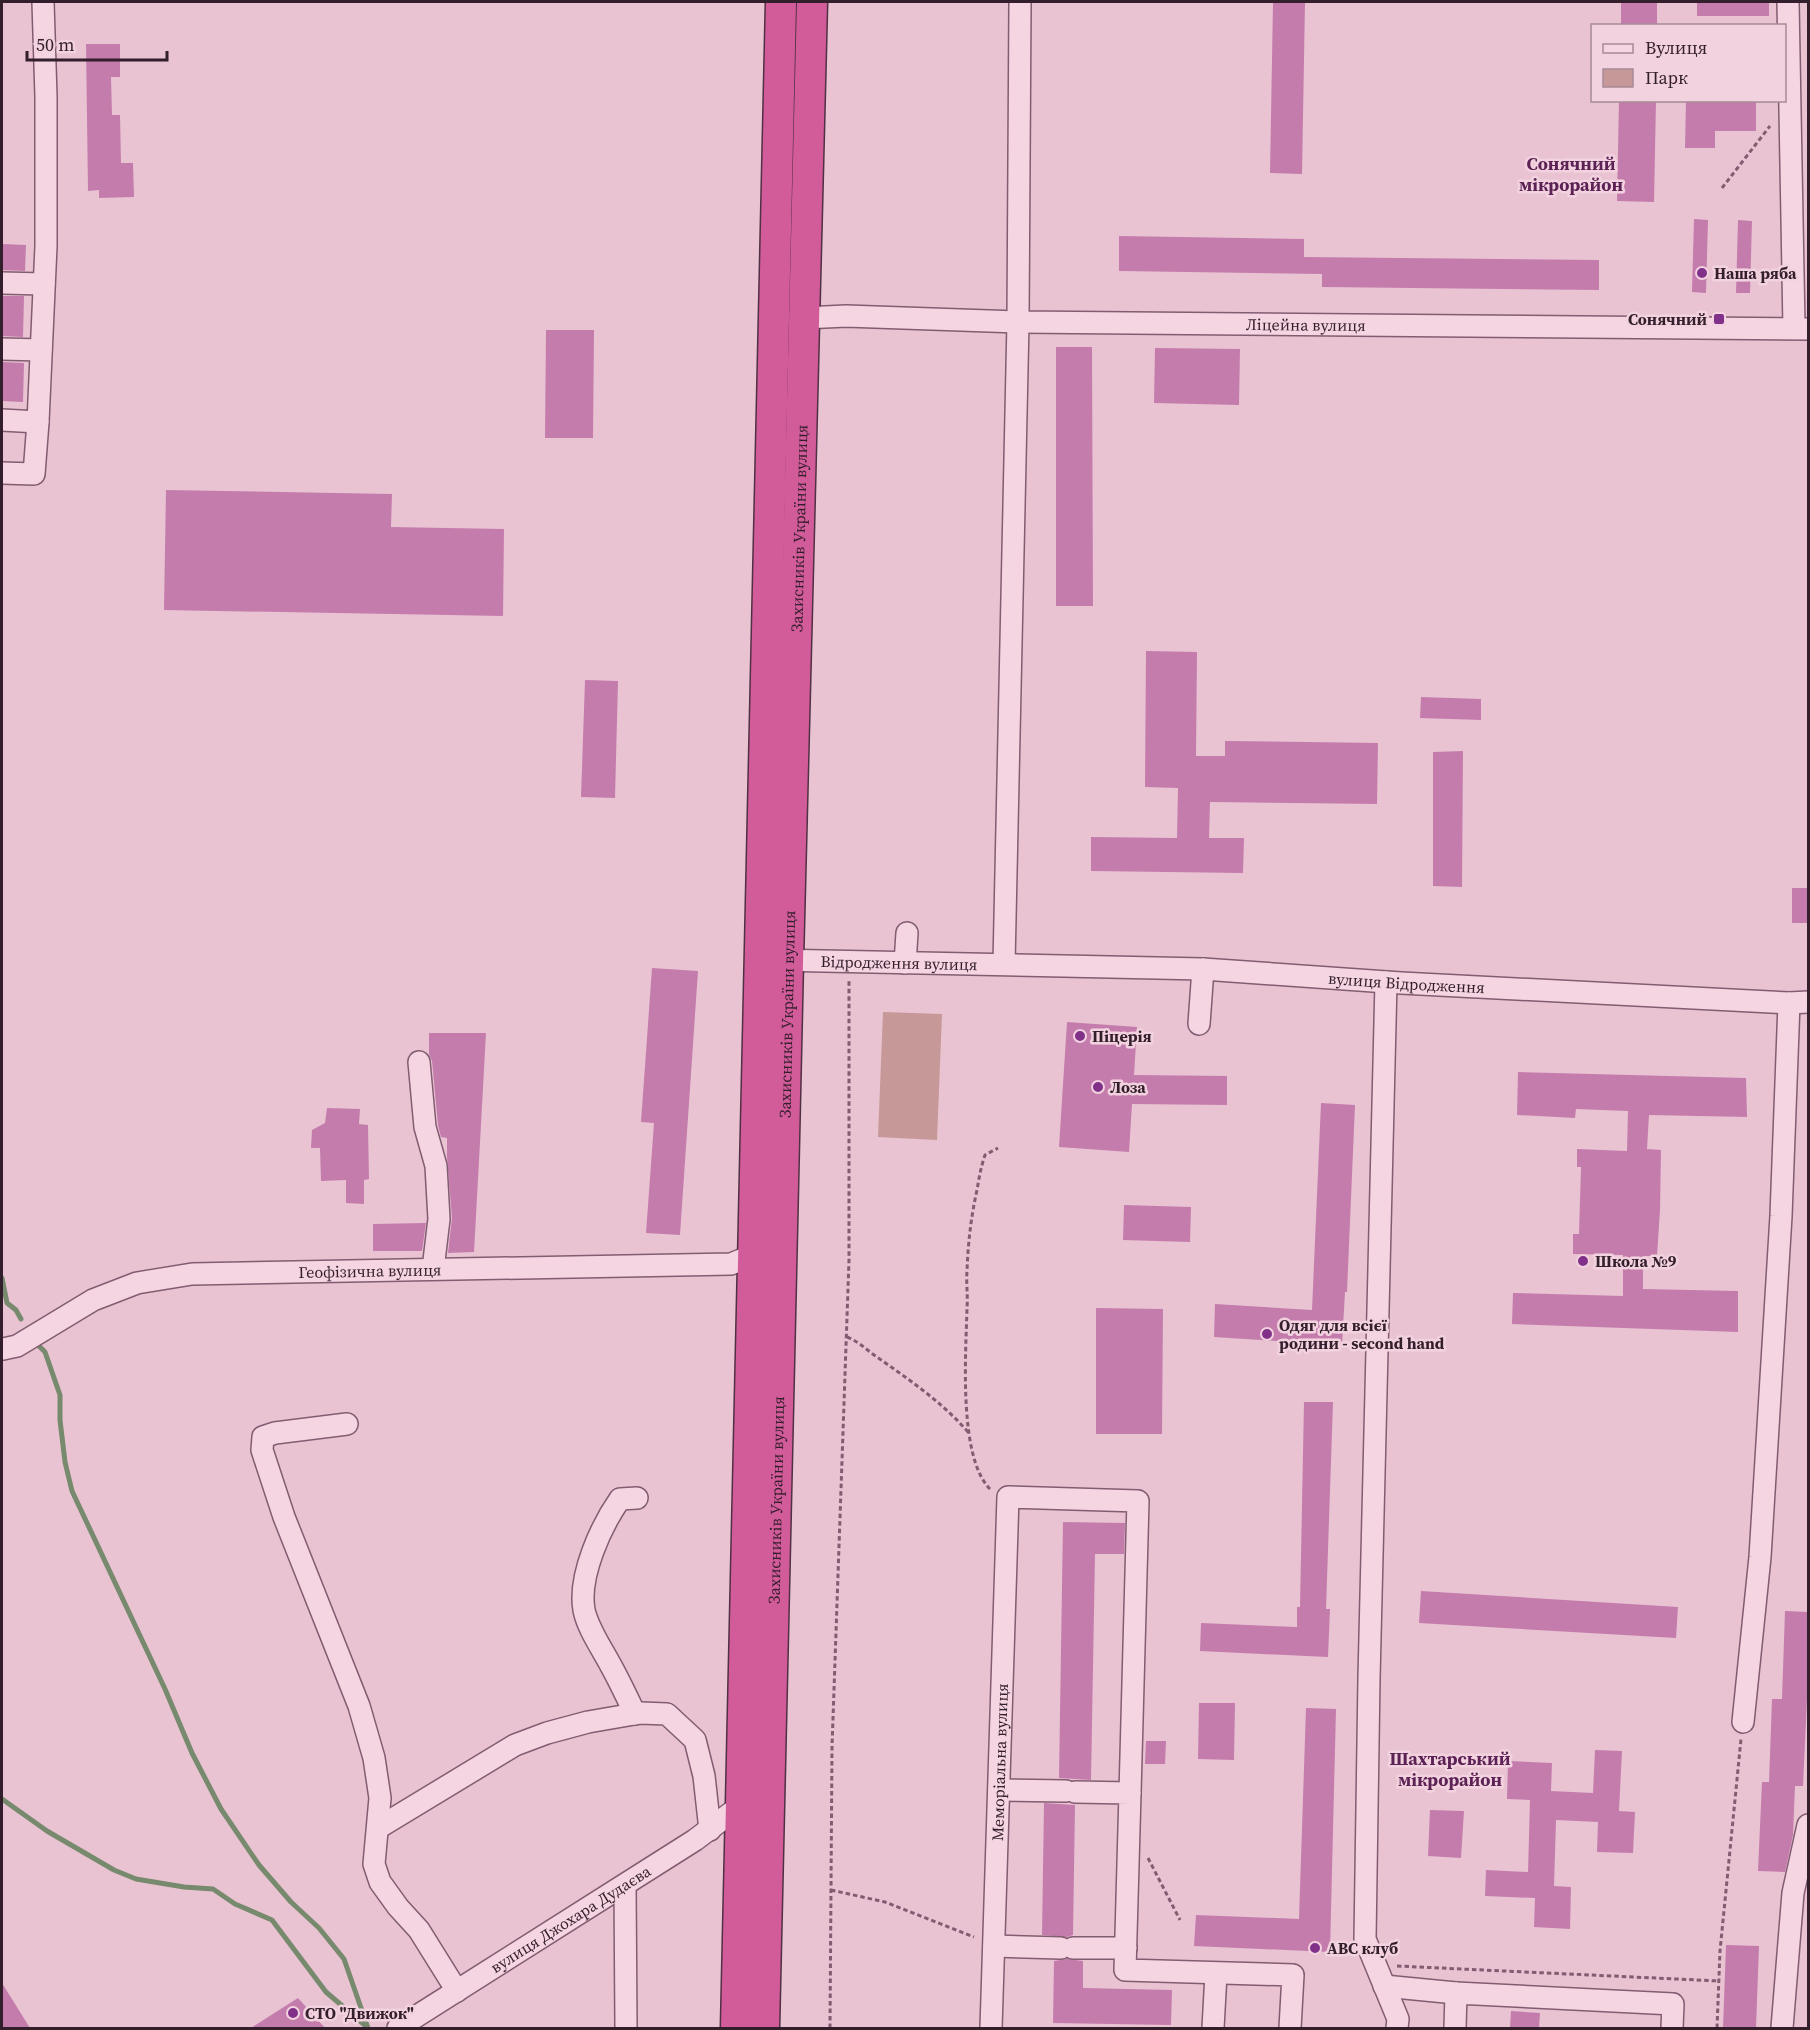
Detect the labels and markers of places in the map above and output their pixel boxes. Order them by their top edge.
place label: Наша ряба [1714,262,1797,284]
marker: Наша ряба [1695,266,1709,280]
place label: Сонячний [1628,308,1707,330]
marker: Сонячний [1712,312,1726,326]
place label: Піцерія [1092,1025,1152,1047]
marker: Піцерія [1073,1029,1087,1043]
place label: Лоза [1110,1076,1146,1098]
marker: Лоза [1091,1080,1105,1094]
place label: Школа №9 [1595,1250,1677,1272]
marker: Школа №9 [1576,1254,1590,1268]
place label: Одяг для всієї родини - second hand [1279,1314,1445,1354]
marker: Одяг для всієї родини - second hand [1260,1327,1274,1341]
place label: ABC клуб [1327,1937,1398,1959]
marker: ABC клуб [1308,1941,1322,1955]
place label: СТО "Движок" [305,2002,414,2024]
marker: СТО "Движок" [286,2006,300,2020]

